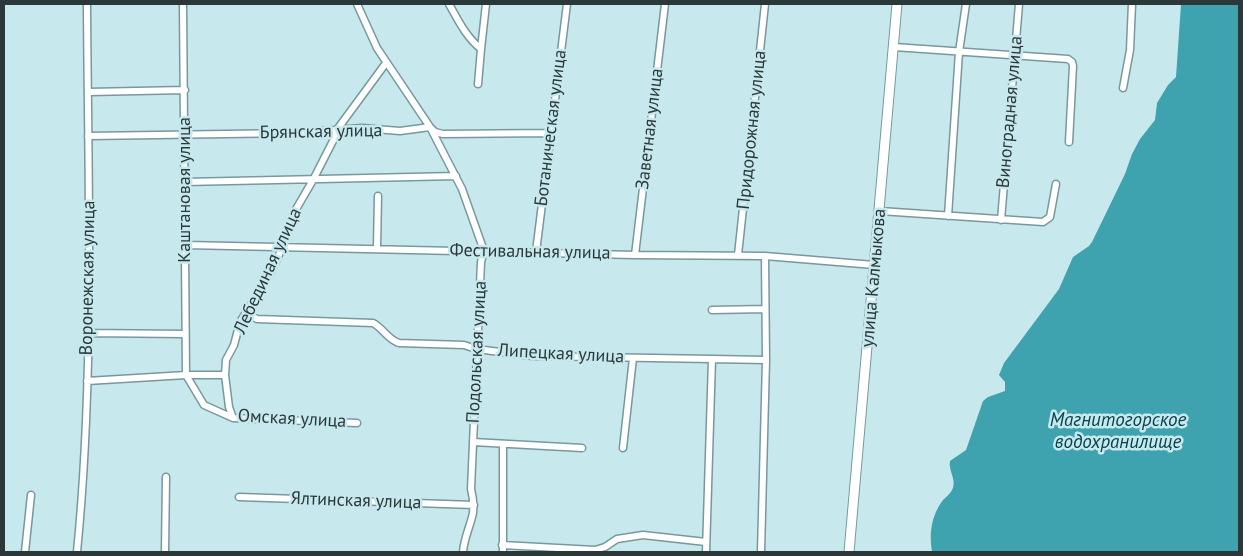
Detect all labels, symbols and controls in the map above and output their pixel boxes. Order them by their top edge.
street label: Виноградная улица [993,35,1027,189]
street label: Ботаническая улица [531,49,571,207]
street label: Придорожная улица [733,49,771,211]
street label: Заветная улица [632,67,668,191]
street label: Каштановая улица [174,117,196,263]
street label: Брянская улица [259,120,383,144]
street label: Воронежская улица [76,200,100,356]
street label: Лебединая улица [229,205,307,337]
street label: улица Калмыкова [857,208,891,348]
street label: Фестивальная улица [449,240,611,264]
street label: Подольская улица [462,280,492,424]
street label: Липецкая улица [497,340,625,368]
street label: Омская улица [237,405,347,433]
water label: Магнитогорское водохранилище [1050,410,1186,454]
street label: Ялтинская улица [290,488,422,514]

